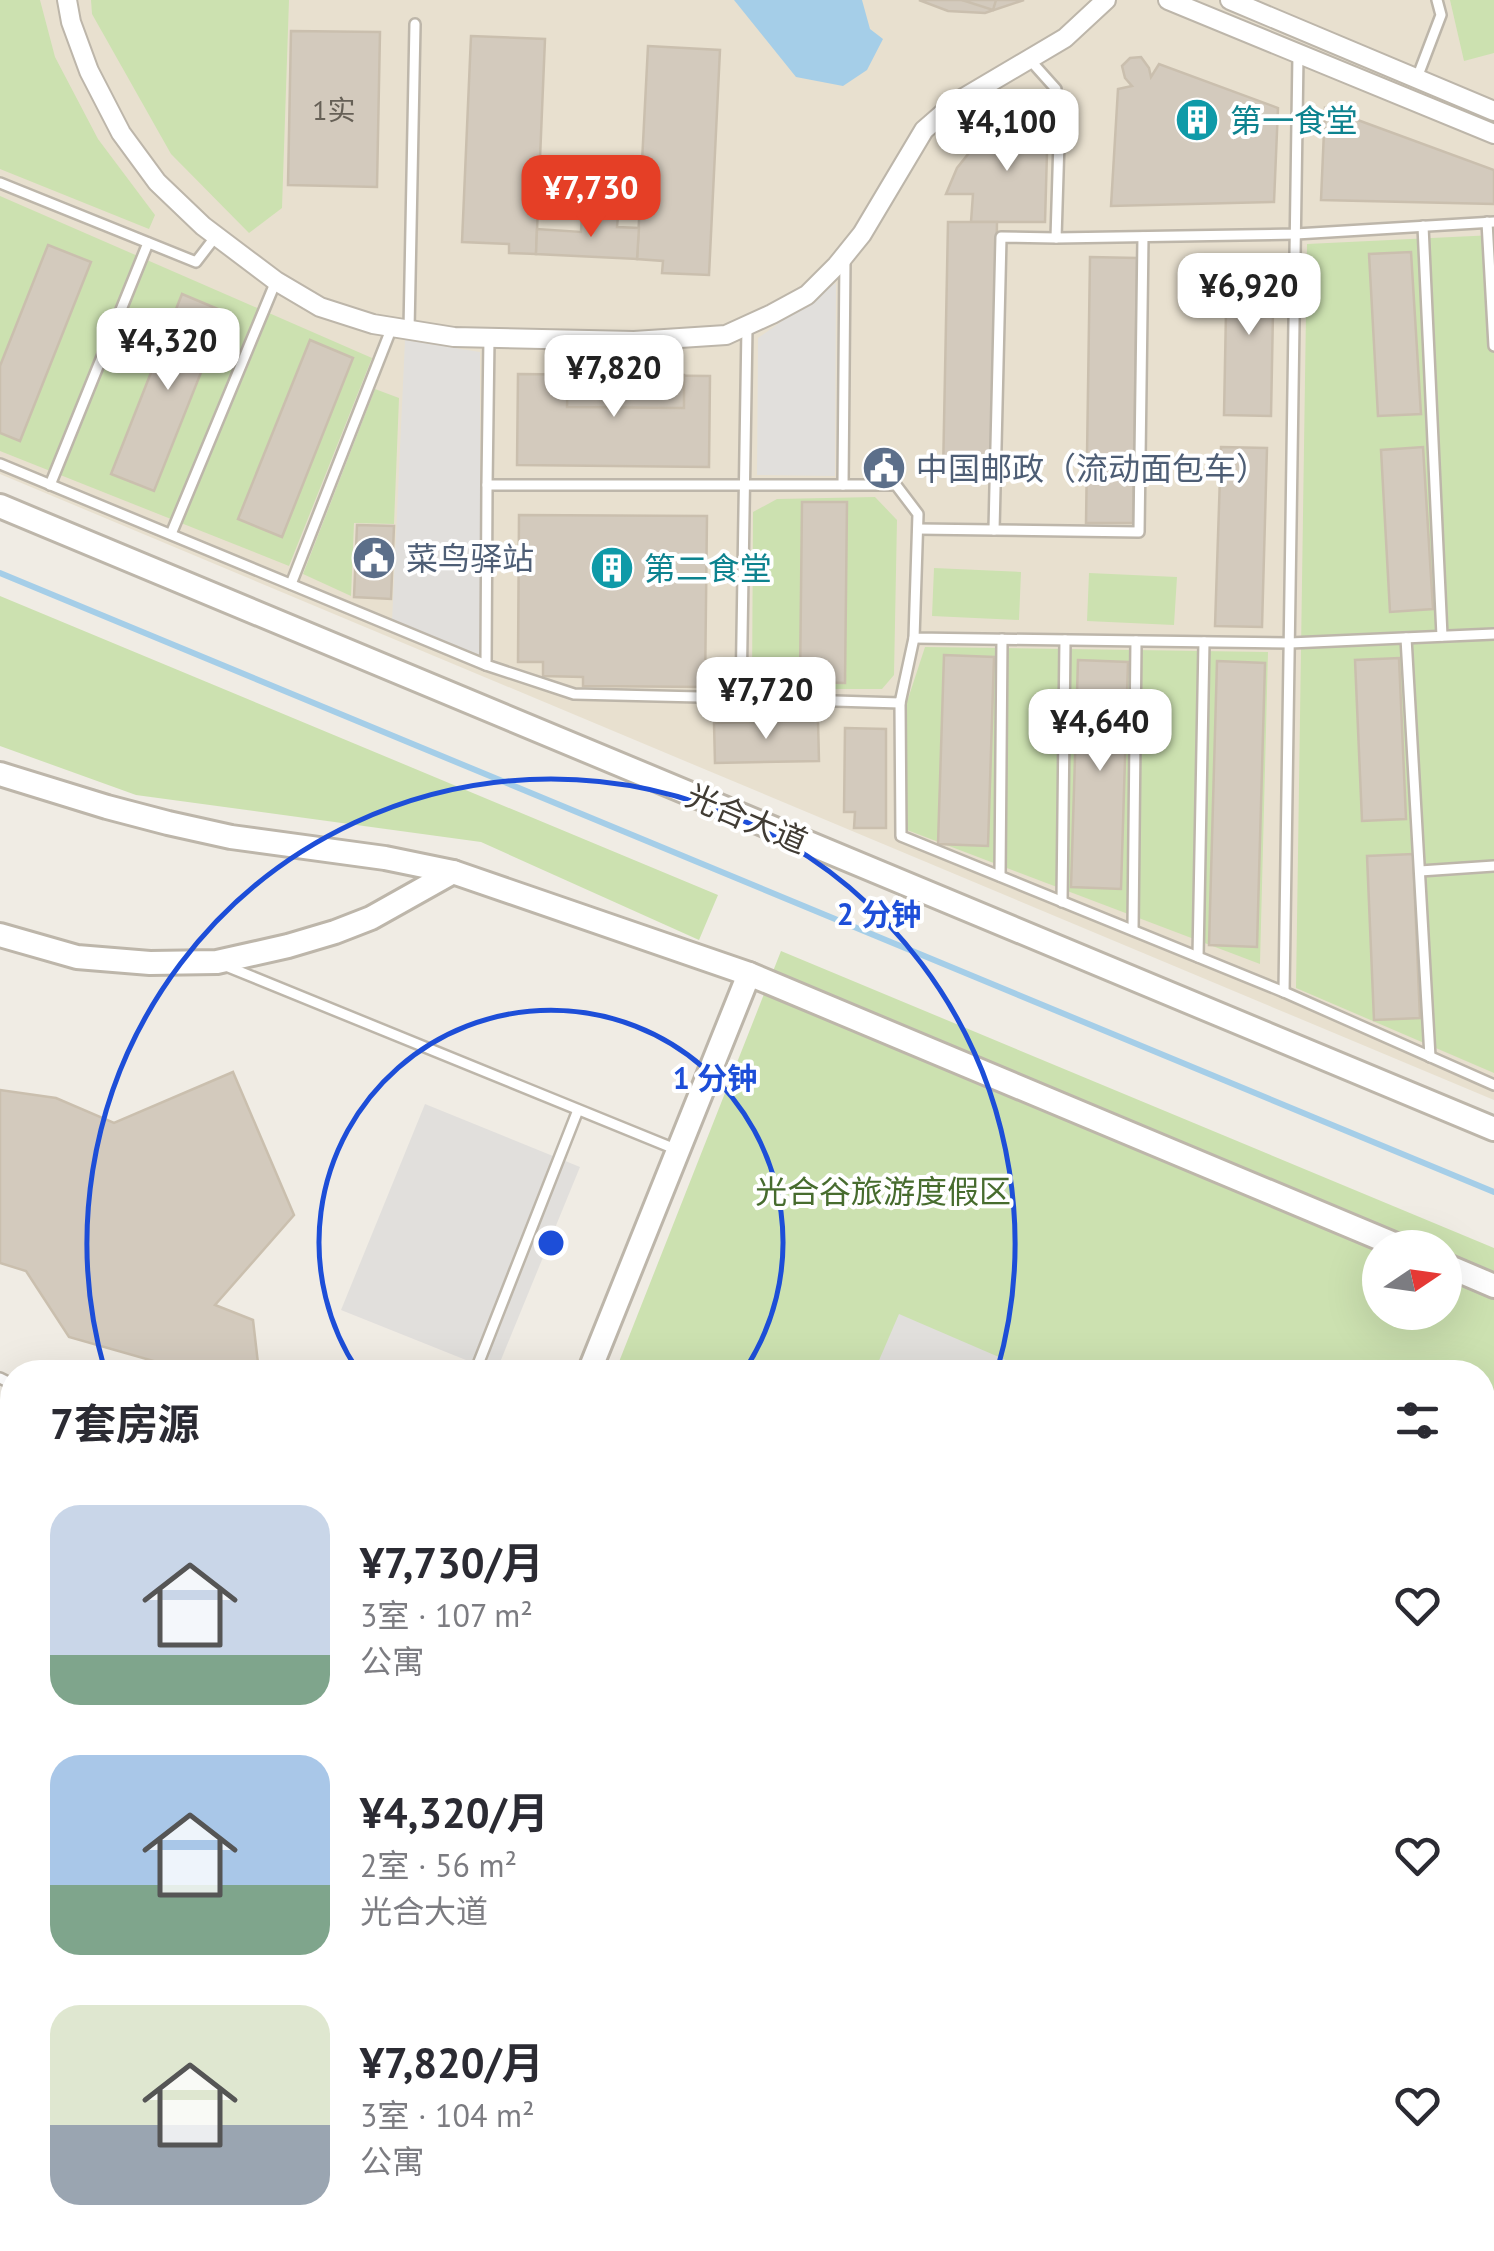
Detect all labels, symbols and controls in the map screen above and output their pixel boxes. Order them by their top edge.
pin: ¥4,100 [926,89,1088,174]
house number: 1实 [312,91,356,128]
building icon: 第一食堂 [1174,97,1220,143]
place label: 第一食堂 [1230,99,1358,141]
text: ¥4,100 [958,100,1056,142]
pin: ¥7,730 [510,155,672,240]
text: ¥7,730 [544,166,638,208]
pin: ¥6,920 [1168,253,1330,338]
text: ¥6,920 [1200,264,1298,306]
pin: ¥4,320 [87,308,249,393]
text: ¥4,320 [119,319,217,361]
pin: ¥7,820 [533,335,695,420]
text: ¥7,820 [567,346,661,388]
public building icon: 中国邮政（流动面包车） [861,445,907,491]
place label: 中国邮政（流动面包车） [916,447,1268,489]
public building icon: 菜鸟驿站 [351,535,397,581]
place label: 菜鸟驿站 [406,537,534,579]
building icon: 第二食堂 [589,545,635,591]
place label: 第二食堂 [644,547,772,589]
pin: ¥7,720 [685,657,847,742]
text: ¥7,720 [719,668,813,710]
pin: ¥4,640 [1019,689,1181,774]
text: ¥4,640 [1051,700,1149,742]
street label: 光合大道 [680,774,814,862]
text: 2 分钟 [837,894,921,933]
text: 1 分钟 [673,1058,757,1097]
park label: 光合谷旅游度假区 [755,1170,1011,1212]
centre of rings [533,1225,569,1261]
north arrow [1362,1230,1462,1330]
map controls [1362,1230,1462,1330]
icon: filters [1390,1393,1445,1448]
text: 7套房源 [50,1396,200,1451]
text: ¥7,730/月 [360,1535,544,1590]
icon: home [130,1545,250,1665]
icon: heart [1390,1578,1445,1633]
text: 3室 · 107 m² [360,1594,533,1636]
text: 公寓 [360,1640,424,1682]
text: ¥4,320/月 [360,1785,549,1840]
icon: home [130,1795,250,1915]
icon: heart [1390,1828,1445,1883]
text: 2室 · 56 m² [360,1844,517,1886]
text: 光合大道 [360,1890,488,1932]
text: ¥7,820/月 [360,2035,544,2090]
icon: home [130,2045,250,2165]
icon: heart [1390,2078,1445,2133]
text: 3室 · 104 m² [360,2094,535,2136]
text: 公寓 [360,2140,424,2182]

